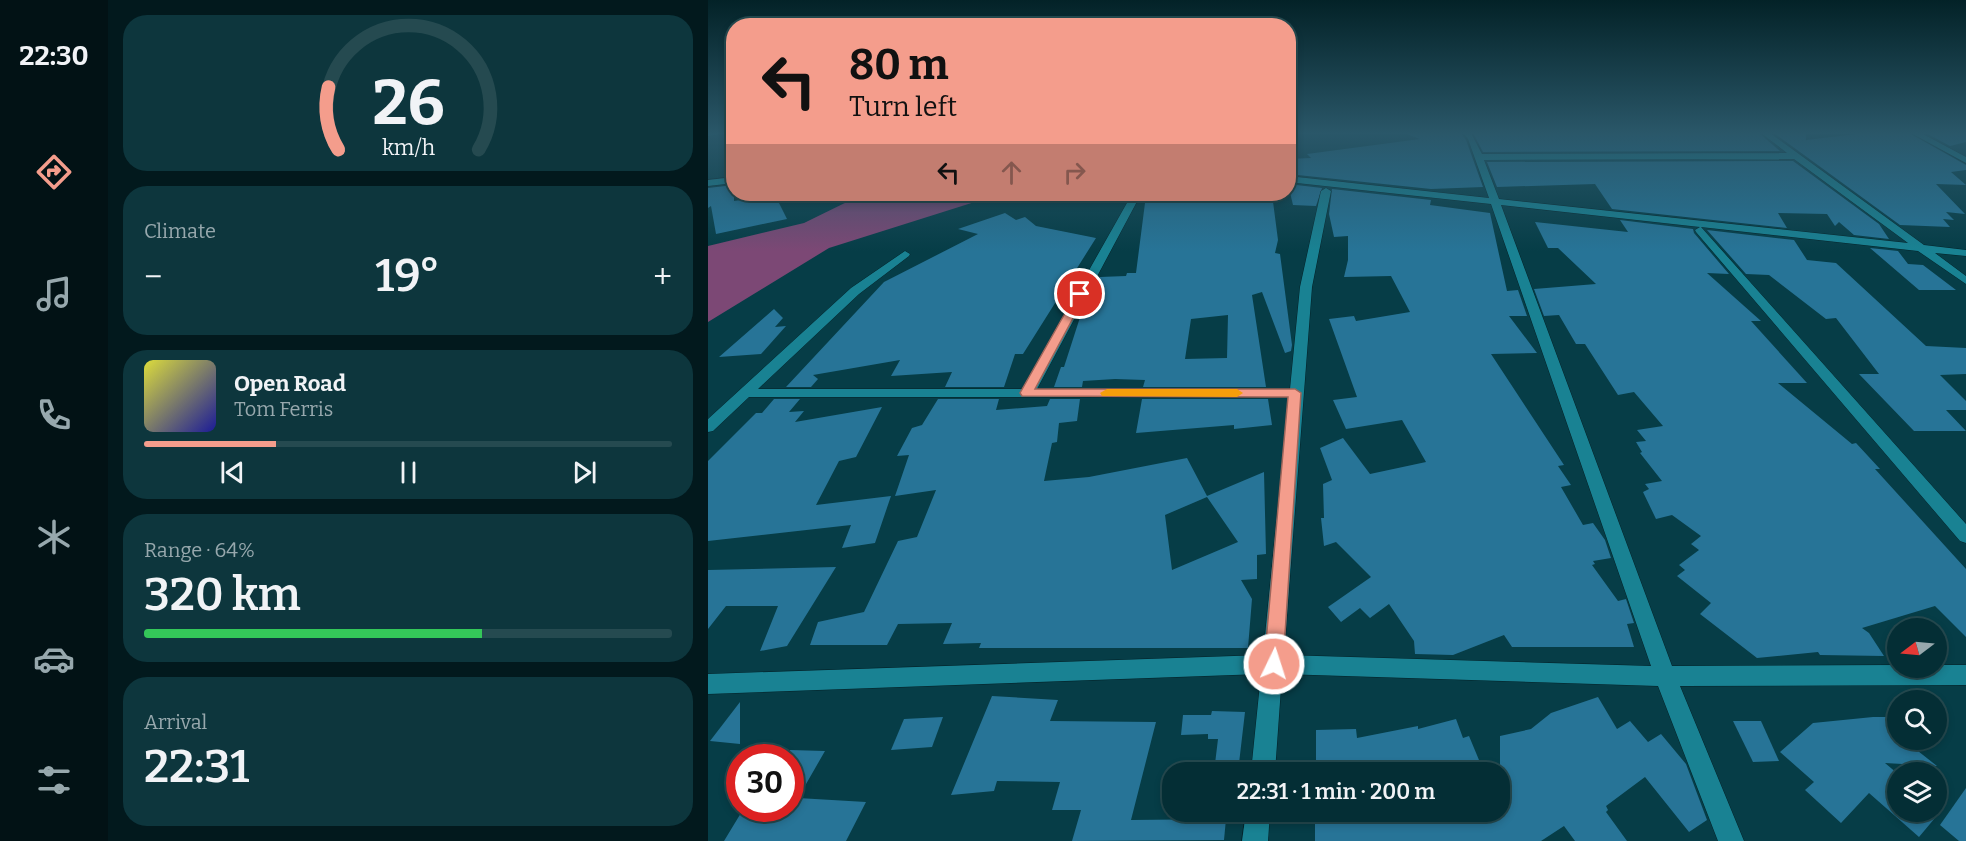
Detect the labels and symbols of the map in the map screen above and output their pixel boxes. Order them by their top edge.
pin [1054,268,1105,319]
north arrow [1887,618,1947,678]
position arrow [1242,632,1306,696]
speed limit sign: 30 [726,744,804,822]

